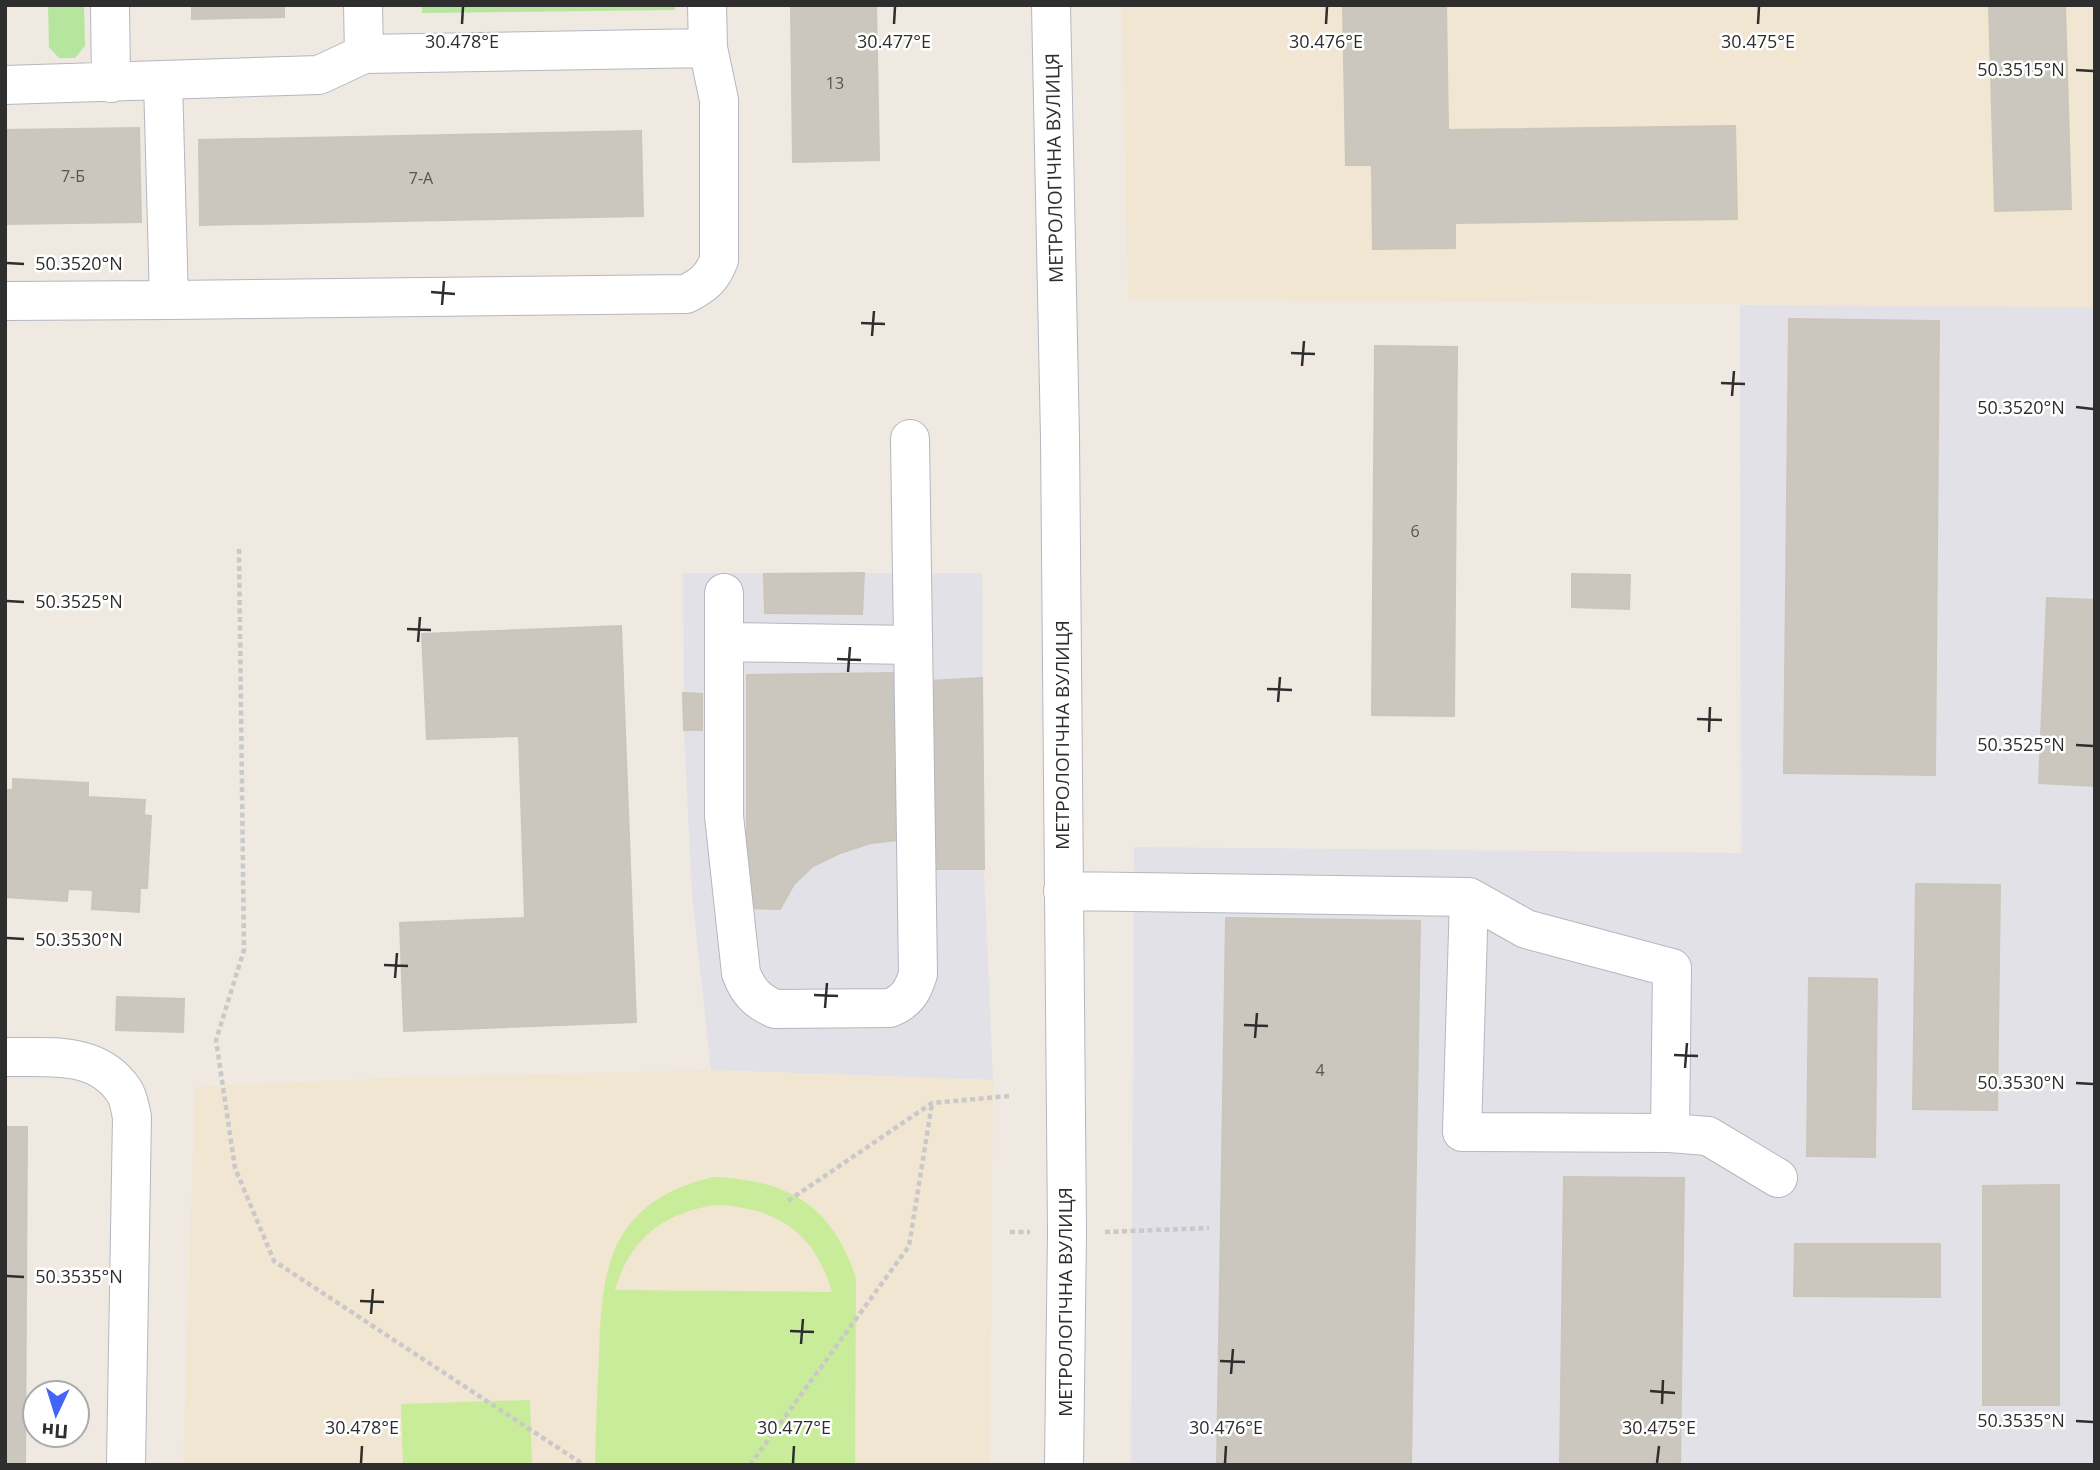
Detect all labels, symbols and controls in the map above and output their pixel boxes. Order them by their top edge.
text: 30.478°E [425,29,499,53]
text: 30.477°E [857,29,931,53]
text: 30.476°E [1289,29,1363,53]
text: 30.475°E [1721,29,1795,53]
street label: МЕТРОЛОГІЧНА ВУЛИЦЯ [1039,53,1069,283]
text: 50.3515°N [1977,57,2065,81]
house number: 13 [826,72,844,94]
house number: 7-Б [61,165,85,187]
house number: 7-А [409,167,434,189]
text: 50.3520°N [35,251,123,275]
text: 50.3520°N [1977,395,2065,419]
house number: 6 [1410,520,1420,542]
text: 50.3525°N [35,589,123,613]
street label: МЕТРОЛОГІЧНА ВУЛИЦЯ [1049,620,1075,850]
text: 50.3525°N [1977,732,2065,756]
text: 50.3530°N [35,927,123,951]
house number: 4 [1315,1059,1325,1081]
text: 50.3530°N [1977,1070,2065,1094]
street label: МЕТРОЛОГІЧНА ВУЛИЦЯ [1052,1187,1078,1417]
text: 50.3535°N [35,1264,123,1288]
north arrow [21,1379,91,1449]
text: 50.3535°N [1977,1408,2065,1432]
text: 30.478°E [325,1415,399,1439]
text: 30.477°E [757,1415,831,1439]
text: 30.476°E [1189,1415,1263,1439]
text: 30.475°E [1622,1415,1696,1439]
text: Пн [41,1417,69,1445]

